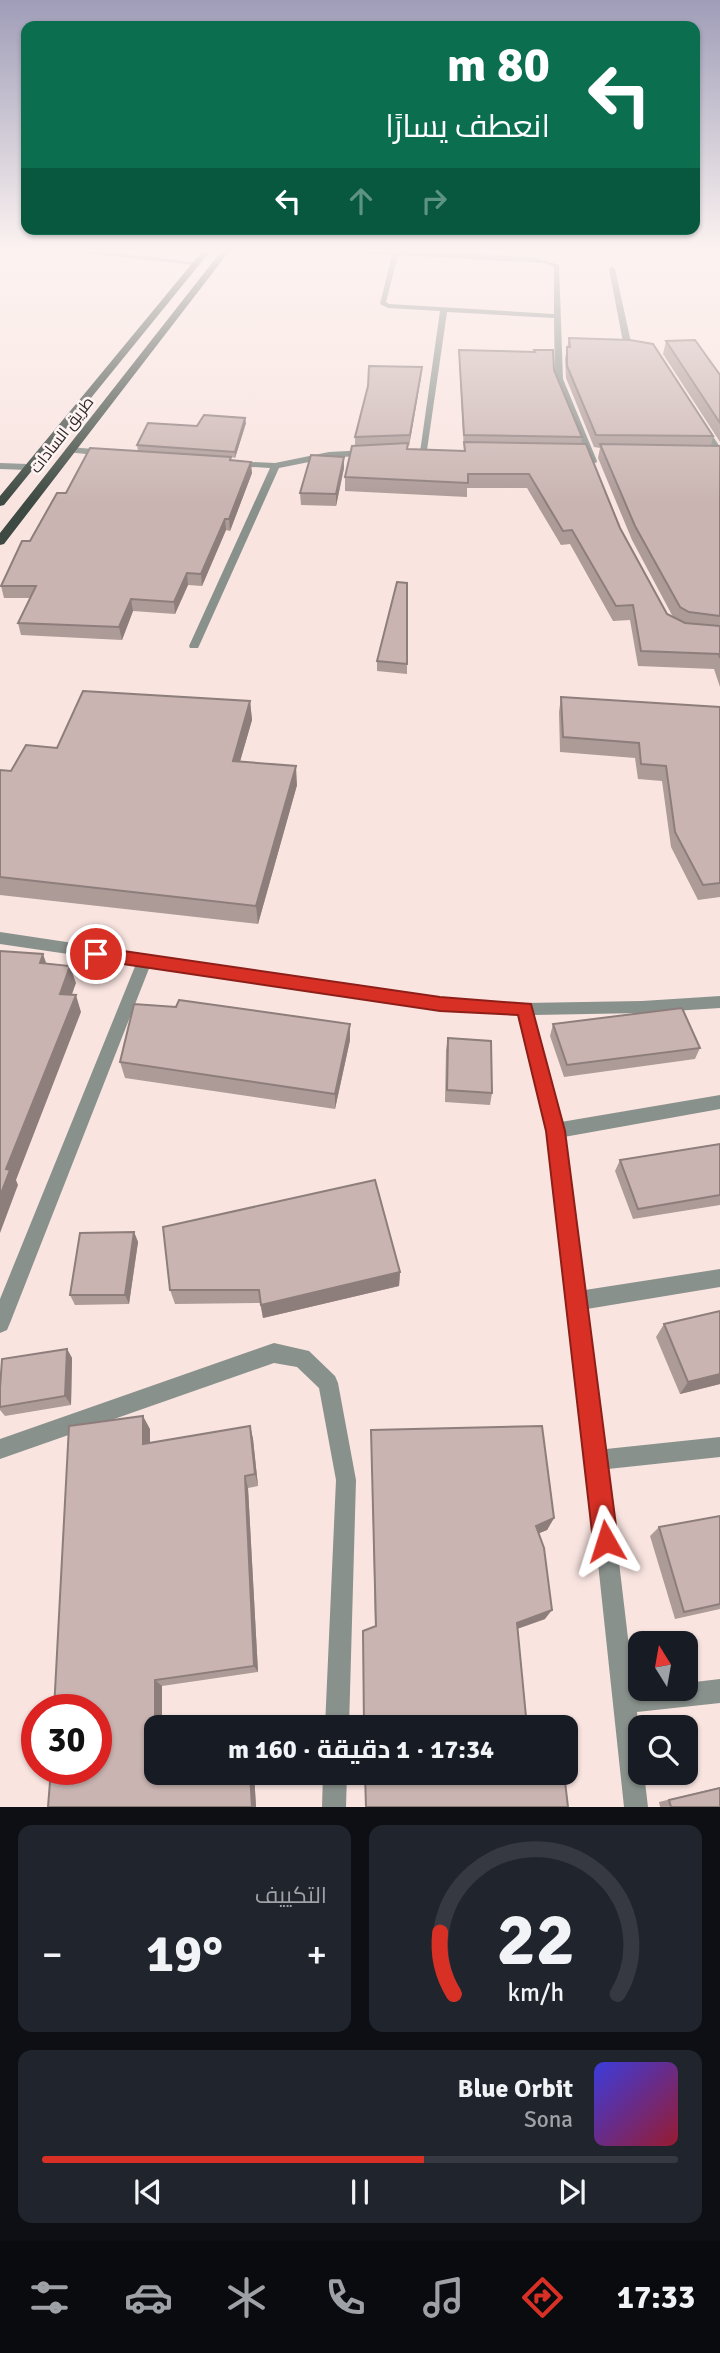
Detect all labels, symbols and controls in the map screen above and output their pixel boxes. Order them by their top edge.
text: 80 m [447,35,550,95]
icon: left [574,49,665,140]
text: انعطف يسارًا [385,107,550,146]
icon: left [269,182,307,220]
icon: ahead [342,182,380,220]
icon: right [415,182,453,220]
street label: طريق السادات [26,393,98,477]
pin [66,924,126,984]
icon: arrive [77,935,115,973]
position arrow [569,1504,643,1578]
north arrow [628,1631,698,1701]
map controls [628,1631,698,1785]
speed limit sign: 30 [21,1694,112,1785]
button: search [628,1715,698,1785]
text: 17:34 · 1 دقيقة · 160 m [228,1734,494,1766]
text: التكييف [255,1881,327,1910]
text: 22 [496,1897,575,1986]
text: 19° [146,1922,223,1986]
text: − [42,1931,63,1978]
text: + [306,1931,327,1978]
text: km/h [507,1977,564,2008]
text: Blue Orbit [457,2073,573,2105]
text: Sona [524,2105,573,2134]
icon: previous [129,2173,167,2211]
icon: pause [341,2173,379,2211]
icon: next [553,2173,591,2211]
icon: filters [25,2273,74,2322]
icon: car [124,2273,173,2322]
icon: climate [222,2273,271,2322]
icon: phone [321,2273,370,2322]
icon: music [419,2273,468,2322]
icon: directions [518,2273,567,2322]
text: 17:33 [617,2278,695,2317]

